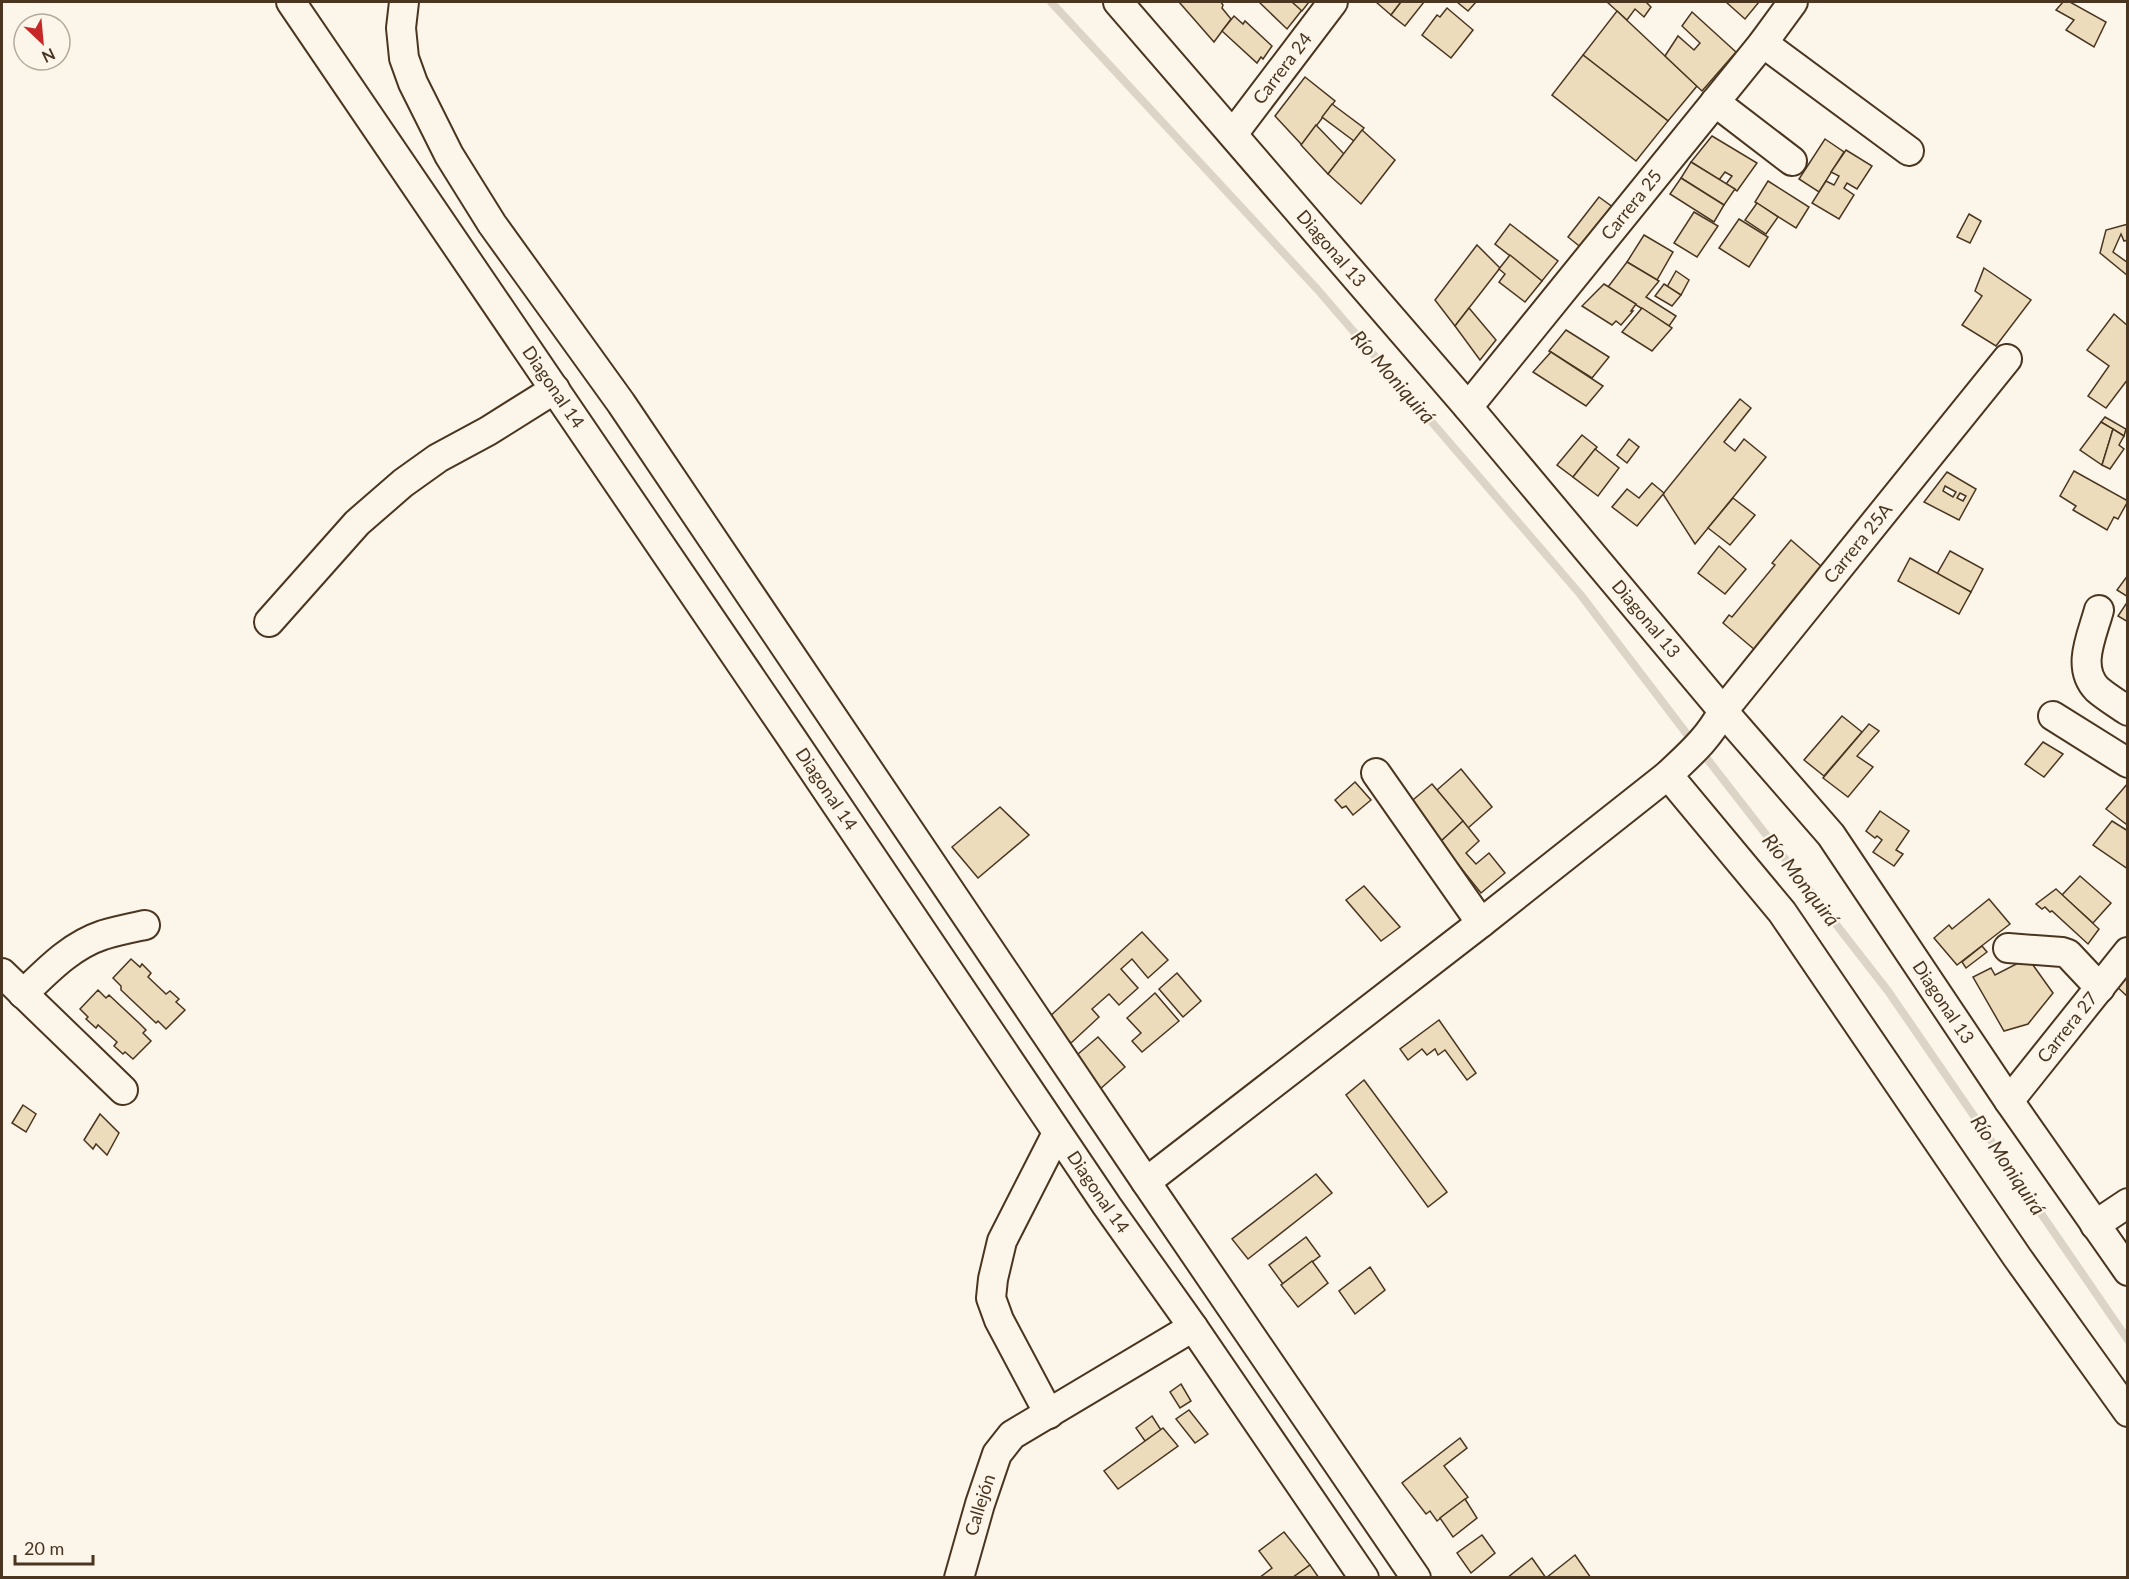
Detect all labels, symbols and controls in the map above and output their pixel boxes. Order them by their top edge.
north arrow [12,12,72,72]
street label: Carrera 24 [1248,28,1316,108]
text: N [39,45,58,67]
street label: Carrera 25 [1596,165,1666,244]
street label: Diagonal 13 [1293,205,1371,291]
water label: Río Moniquirá [1347,325,1441,428]
street label: Diagonal 14 [518,341,590,432]
street label: Carrera 25A [1819,498,1897,587]
street label: Diagonal 13 [1608,575,1686,662]
street label: Diagonal 14 [791,743,863,834]
water label: Río Monquirá [1758,828,1846,931]
street label: Diagonal 13 [1908,956,1979,1047]
street label: Carrera 27 [2032,987,2102,1067]
water label: Río Moniquirá [1967,1110,2052,1220]
street label: Diagonal 14 [1063,1146,1135,1237]
street label: Callejón [960,1471,999,1538]
scale bar [15,1528,93,1566]
text: 20 m [24,1537,64,1559]

